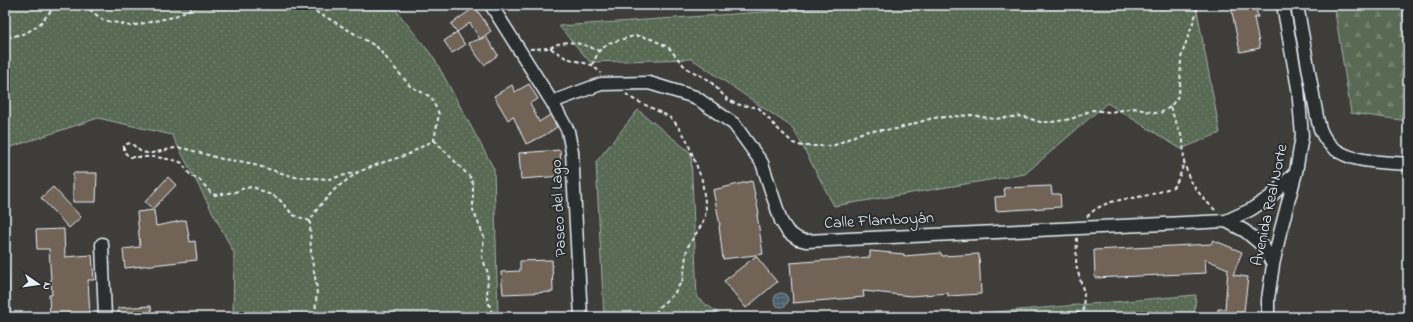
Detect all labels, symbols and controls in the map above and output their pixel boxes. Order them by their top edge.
street label: Avenida Real Norte [1245,141,1295,268]
street label: Paseo del Lago [544,159,574,257]
street label: Calle Flamboyán [824,206,935,236]
north arrow [18,264,58,304]
text: N [38,281,55,291]

